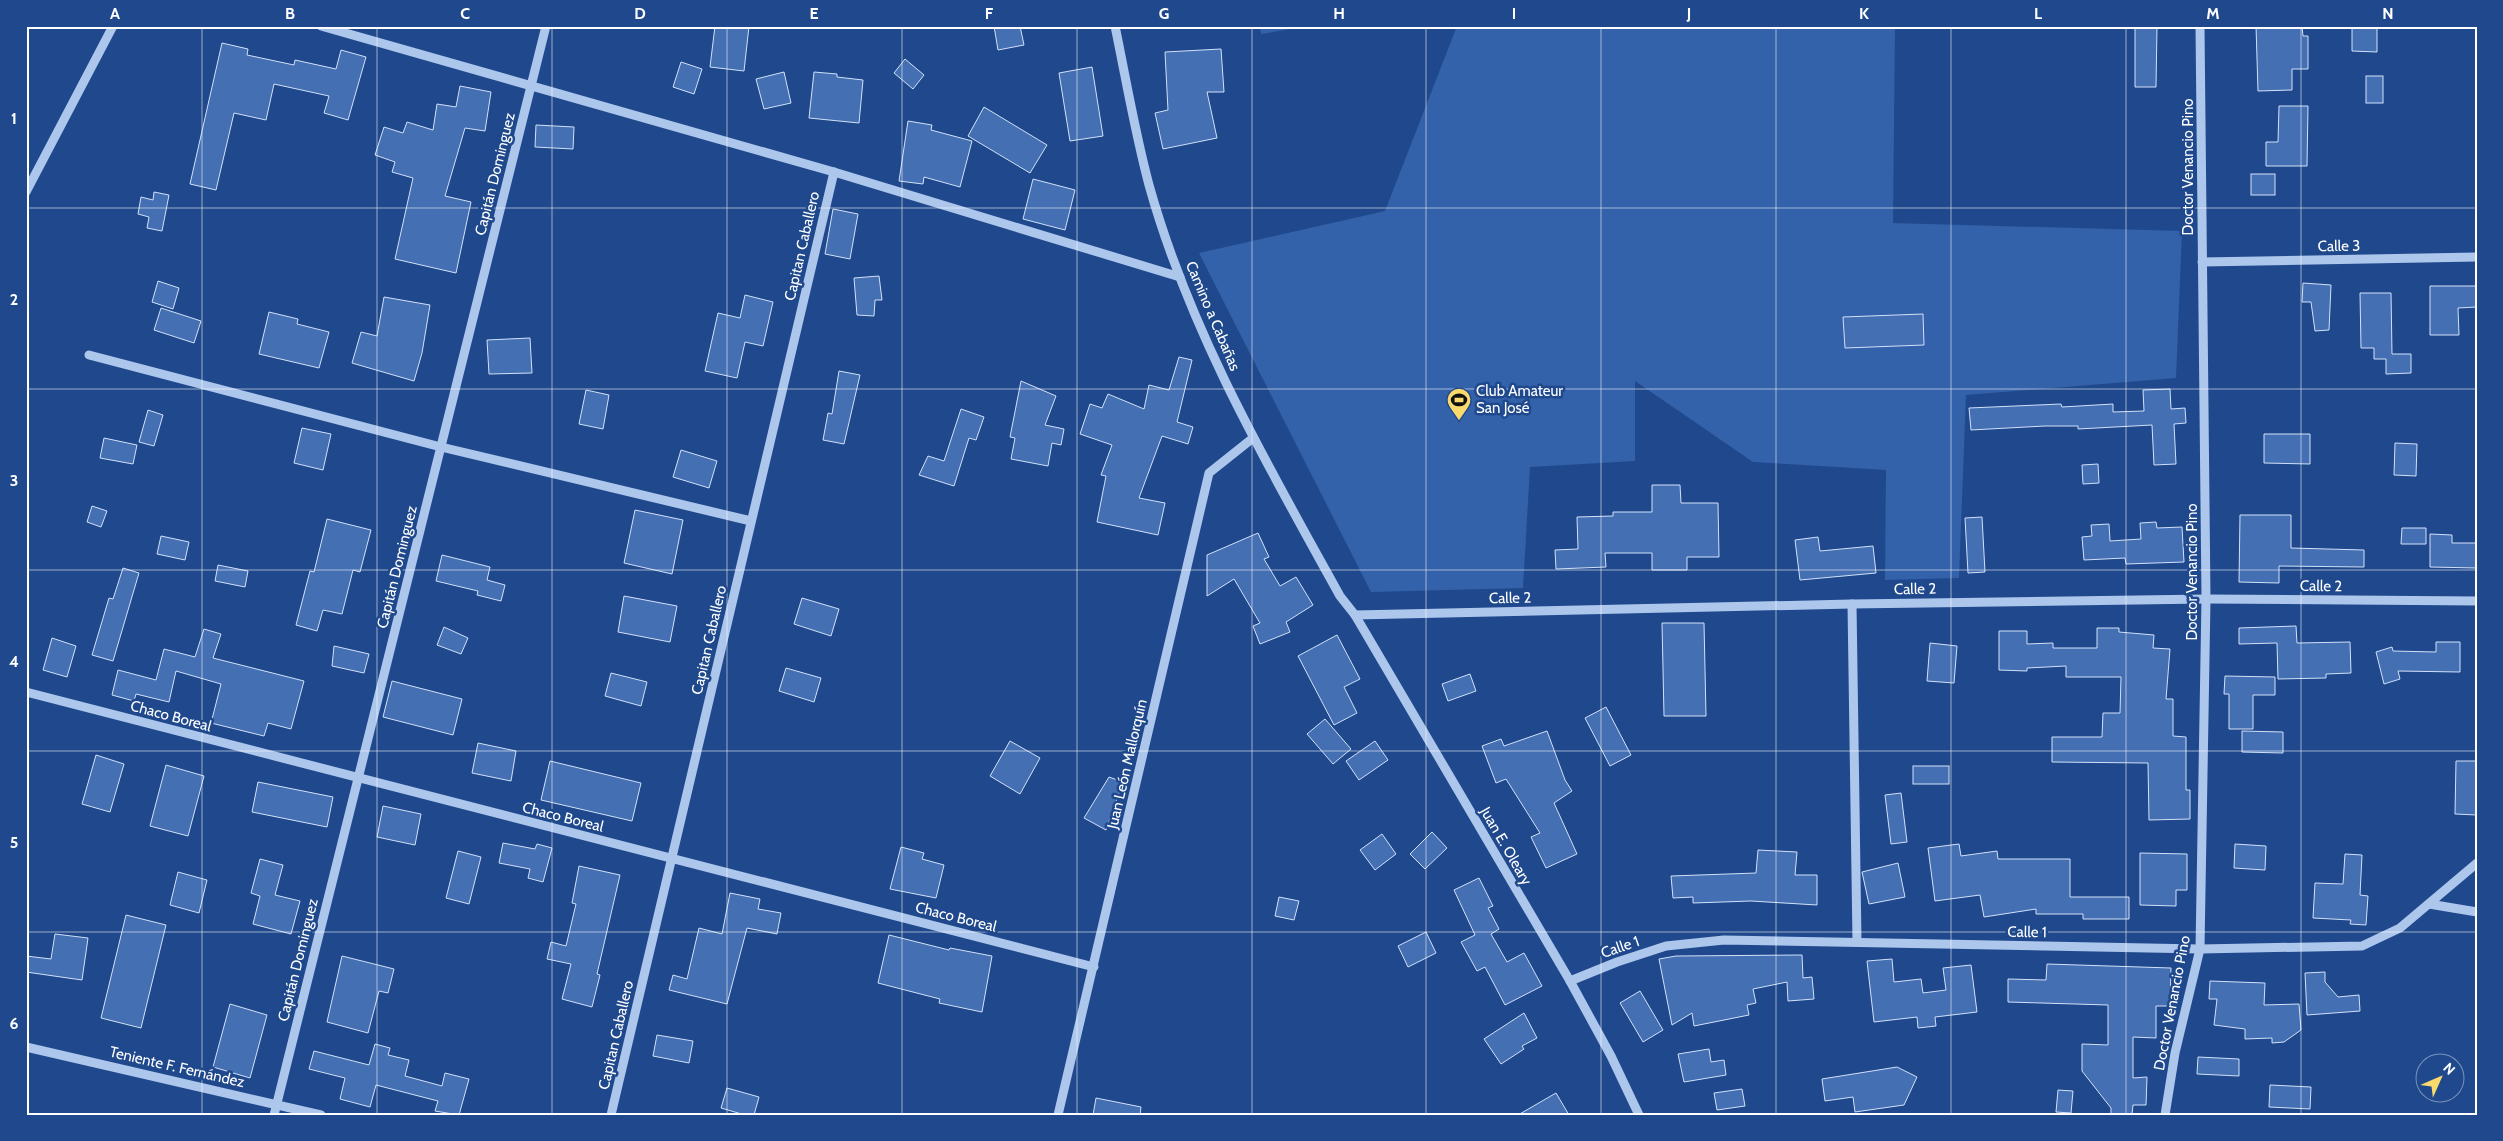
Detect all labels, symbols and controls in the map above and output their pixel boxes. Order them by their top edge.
text: A [110,4,120,23]
text: B [285,4,295,23]
text: C [460,4,470,23]
text: D [634,4,646,23]
text: E [809,4,819,23]
text: F [985,4,994,23]
text: G [1159,4,1169,23]
text: H [1333,4,1345,23]
text: I [1512,4,1516,23]
text: J [1686,4,1691,23]
text: K [1859,4,1869,23]
text: L [2034,4,2042,23]
text: M [2206,4,2220,23]
text: N [2382,4,2394,23]
street label: Doctor Venancio Pino [2179,98,2197,236]
text: 1 [11,109,17,128]
street label: Capitán Dominguez [471,111,519,237]
street label: Capitan Caballero [781,190,823,302]
street label: Calle 3 [2318,237,2360,255]
street label: Camino a Cabañas [1182,259,1244,373]
text: 2 [10,290,18,309]
place label: Club Amateur San José [1476,382,1563,417]
sports icon: Club Amateur San José [1446,387,1472,421]
text: 3 [10,471,18,490]
street label: Doctor Venancio Pino [2183,503,2201,641]
street label: Capitán Dominguez [373,504,421,630]
street label: Calle 2 [2300,577,2342,595]
street label: Calle 2 [1894,580,1936,598]
street label: Capitan Caballero [688,584,730,696]
street label: Calle 2 [1489,589,1531,607]
text: 4 [9,652,19,671]
street label: Chaco Boreal [129,697,214,736]
street label: Juan León Mallorquín [1103,697,1151,832]
street label: Chaco Boreal [521,798,606,836]
street label: Juan E. Oleary [1476,803,1536,889]
text: 5 [10,833,18,852]
street label: Capitán Dominguez [274,897,322,1023]
street label: Chaco Boreal [914,898,999,936]
street label: Calle 1 [2007,923,2047,941]
street label: Calle 1 [1598,932,1642,962]
street label: Doctor Venancio Pino [2150,934,2194,1072]
street label: Capitan Caballero [595,979,637,1091]
text: 6 [10,1014,19,1033]
street label: Teniente F. Fernández [108,1043,246,1091]
north arrow [2416,1054,2466,1104]
text: N [2439,1059,2459,1079]

